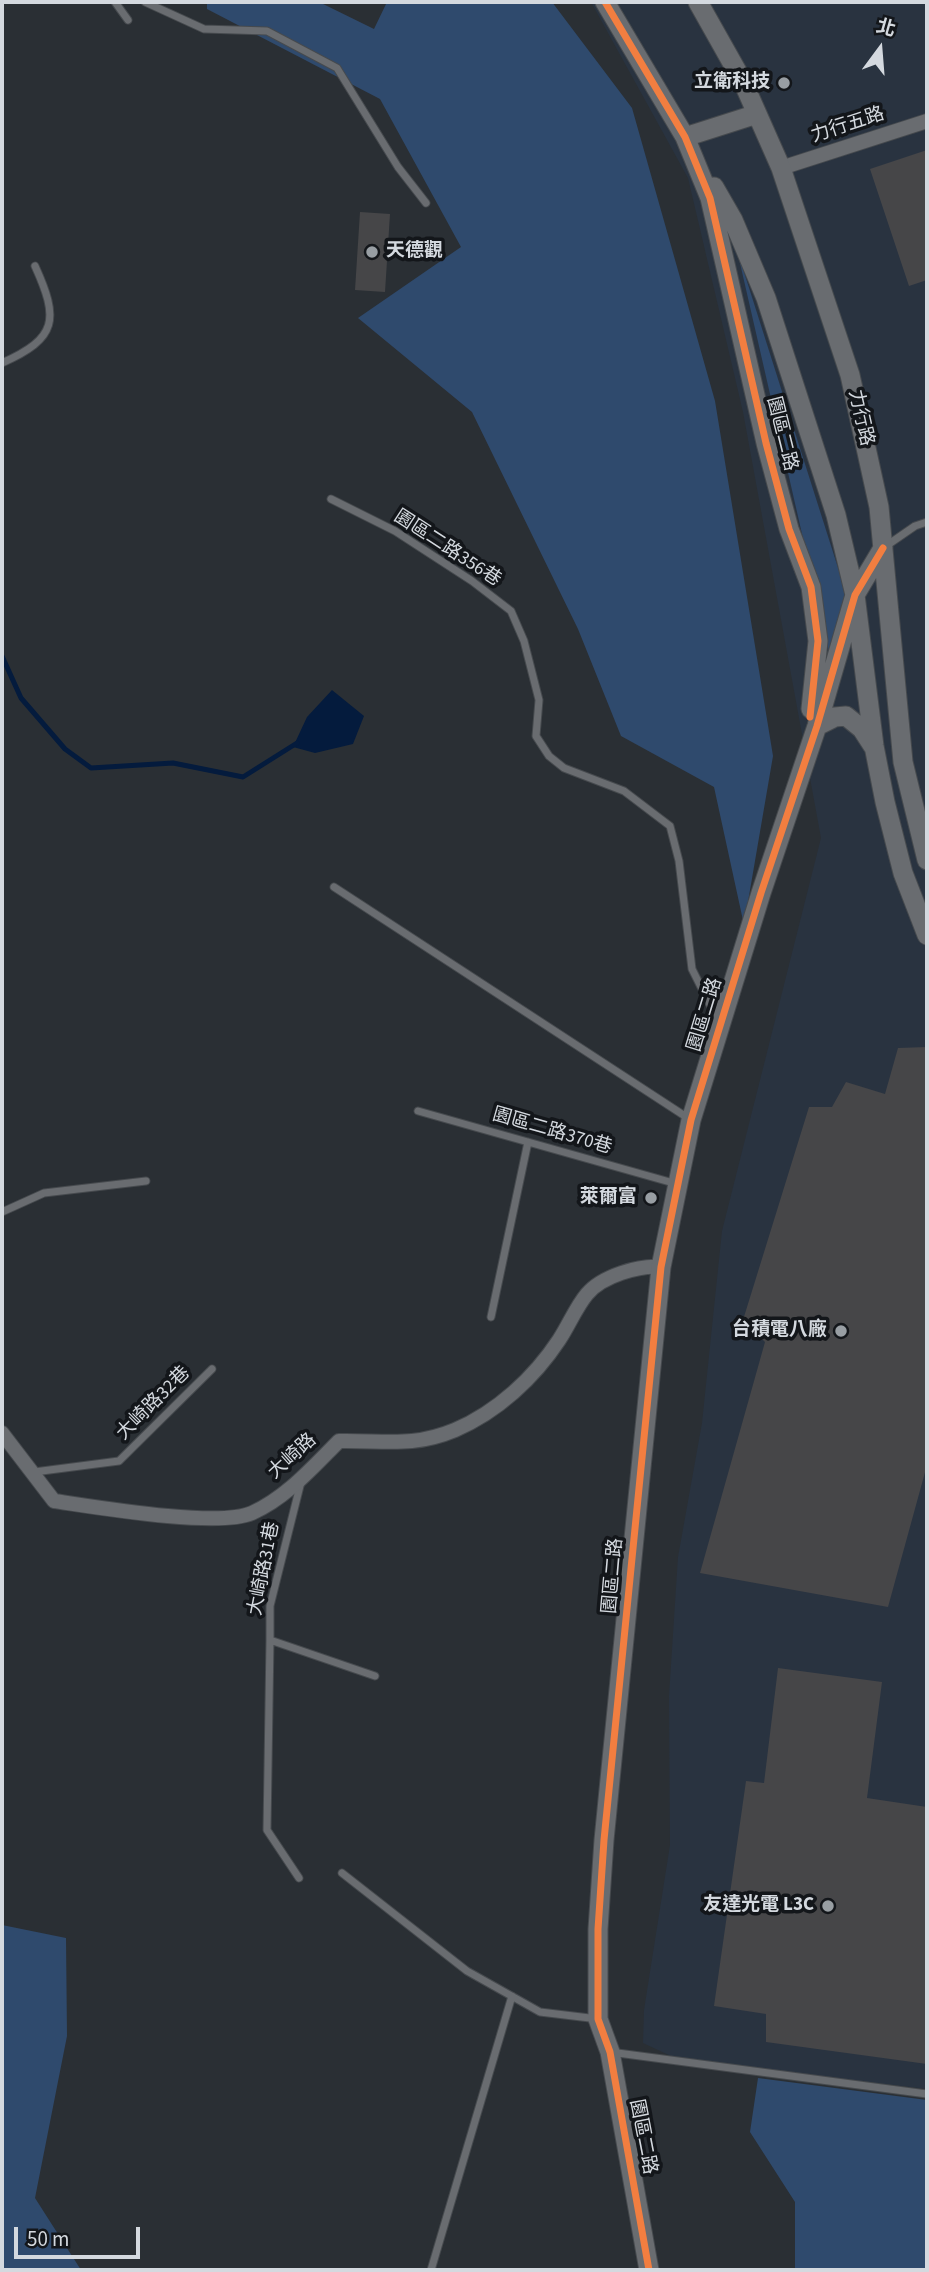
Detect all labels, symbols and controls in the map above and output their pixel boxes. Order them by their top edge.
text: 北 [873,13,899,44]
north arrow [845,14,915,84]
place label: 立衛科技 [694,72,770,94]
marker: 立衛科技 [776,75,792,91]
street label: 力行五路 [808,103,888,149]
place label: 天德觀 [386,241,443,263]
marker: 天德觀 [364,244,380,260]
street label: 力行路 [842,388,878,448]
street label: 園區二路 [761,394,801,474]
street label: 園區二路356巷 [389,506,505,592]
street label: 園區二路 [684,975,728,1055]
street label: 園區二路370巷 [490,1104,614,1160]
place label: 萊爾富 [580,1187,637,1209]
marker: 萊爾富 [643,1190,659,1206]
place label: 台積電八廠 [732,1320,827,1342]
marker: 台積電八廠 [833,1323,849,1339]
street label: 大崎路32巷 [112,1362,196,1446]
street label: 大崎路 [264,1429,322,1485]
street label: 大崎路31巷 [245,1520,285,1618]
street label: 園區二路 [599,1537,629,1615]
place label: 友達光電 L3C [703,1895,814,1917]
marker: 友達光電 L3C [820,1898,836,1914]
street label: 園區二路 [624,2098,660,2176]
scale bar [18,2212,144,2256]
text: 50 m [27,2224,69,2254]

